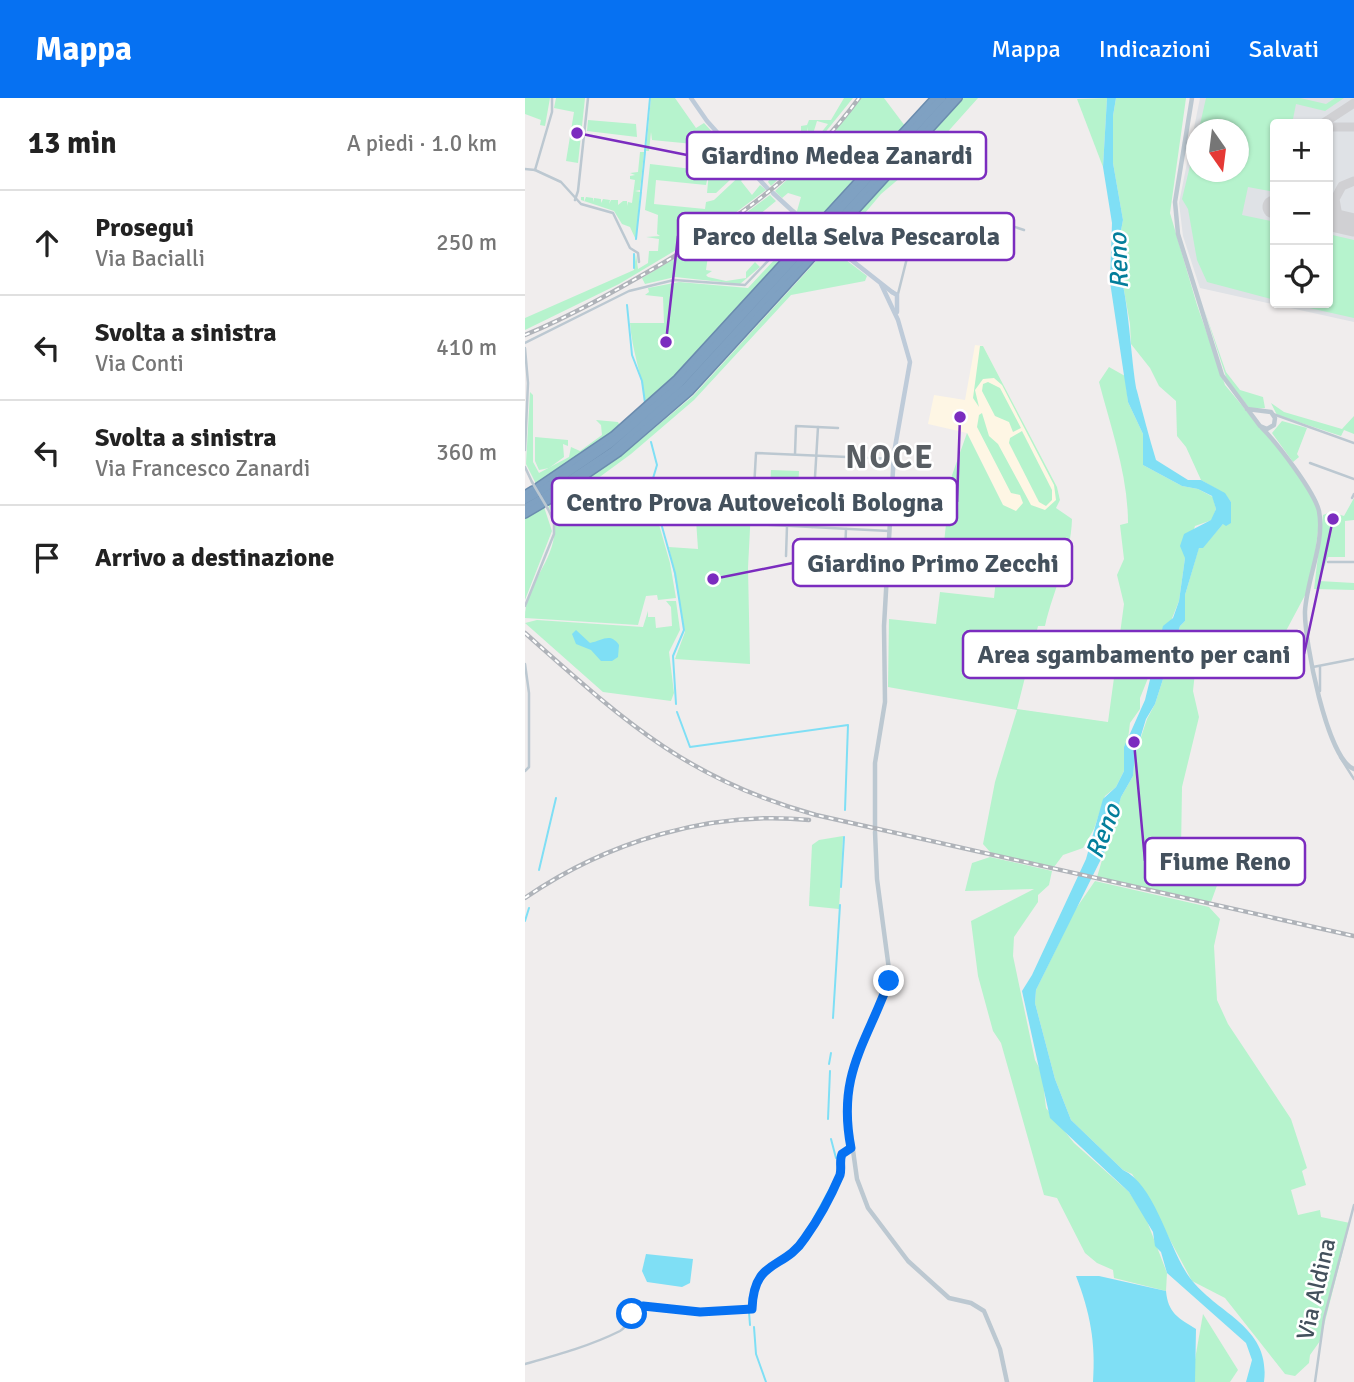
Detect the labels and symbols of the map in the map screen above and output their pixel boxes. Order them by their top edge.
north arrow [1186,119,1249,182]
callout: Giardino Medea Zanardi [687,132,986,179]
text: Giardino Medea Zanardi [701,140,973,172]
callout: Parco della Selva Pescarola [678,213,1014,260]
text: Parco della Selva Pescarola [692,221,1000,253]
water label: Reno [1102,231,1136,290]
district label: NOCE [845,438,935,477]
callout: Centro Prova Autoveicoli Bologna [552,478,957,525]
text: Centro Prova Autoveicoli Bologna [566,487,944,519]
callout: Giardino Primo Zecchi [793,539,1072,586]
text: Giardino Primo Zecchi [807,548,1059,580]
callout: Area sgambamento per cani [963,631,1304,678]
text: Area sgambamento per cani [977,639,1291,671]
water label: Reno [1079,798,1129,863]
callout: Fiume Reno [1145,838,1305,885]
text: Fiume Reno [1159,846,1291,878]
route end [873,965,904,996]
street label: Via Aldina [1290,1235,1342,1343]
route start [616,1298,647,1329]

